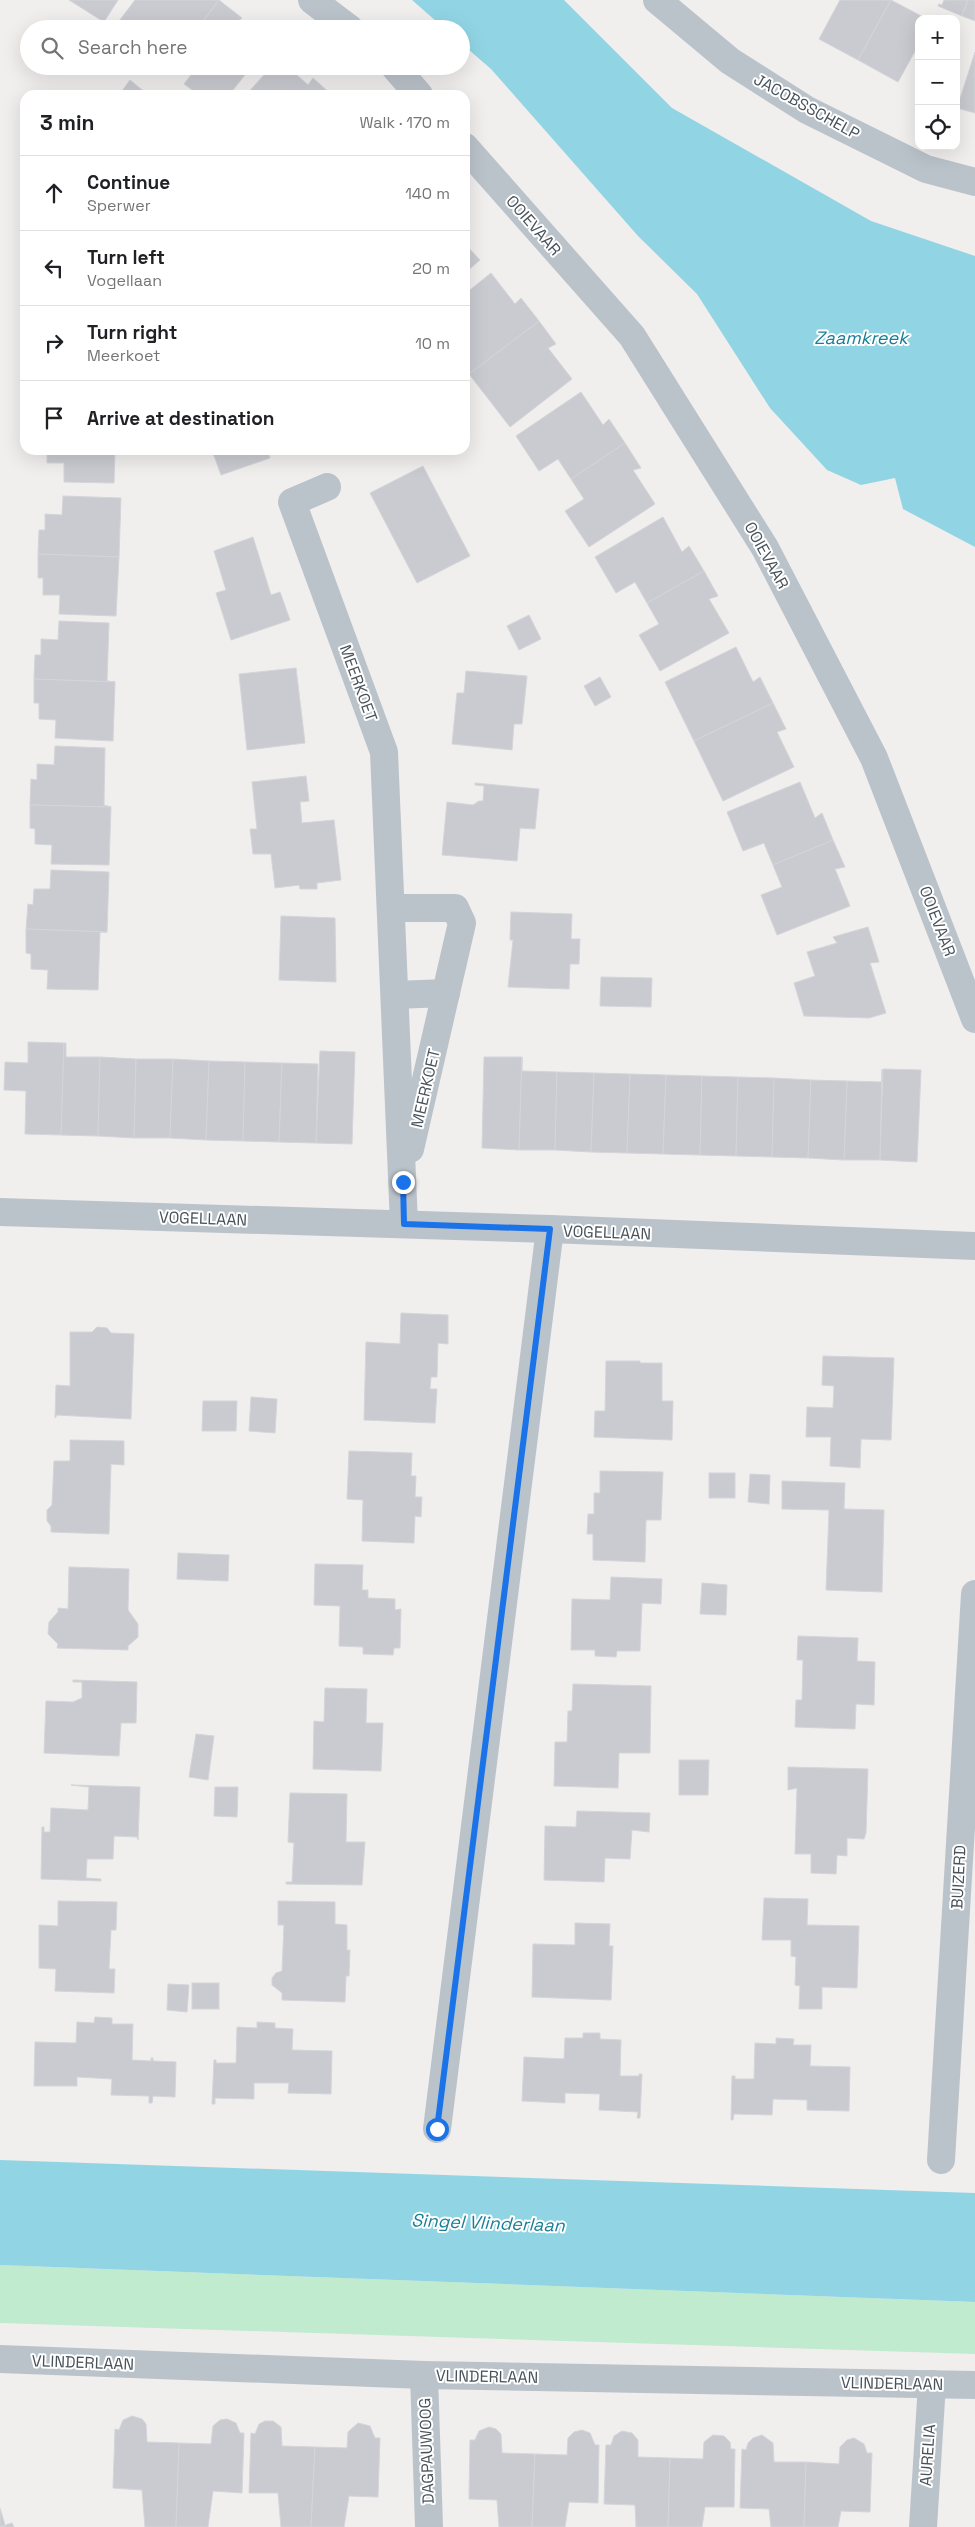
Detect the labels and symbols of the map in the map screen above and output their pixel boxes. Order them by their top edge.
street label: JACOBSSCHELP [750,69,864,144]
street label: OOIEVAAR [502,191,566,260]
water label: Zaamkreek [814,326,910,349]
street label: OOIEVAAR [740,518,794,593]
street label: MEERKOET [335,642,382,725]
street label: OOIEVAAR [915,883,961,959]
street label: MEERKOET [406,1047,445,1130]
route end [392,1171,415,1194]
street label: VOGELLAAN [159,1206,247,1231]
street label: VOGELLAAN [563,1220,651,1245]
street label: BUIZERD [946,1844,971,1910]
route start [426,2118,449,2141]
water label: Singel Vlinderlaan [411,2208,566,2237]
street label: VLINDERLAAN [31,2350,135,2375]
street label: VLINDERLAAN [436,2365,538,2388]
street label: VLINDERLAAN [841,2372,943,2395]
street label: DAGPAUWOOG [414,2398,439,2504]
street label: AURELIA [915,2423,940,2487]

